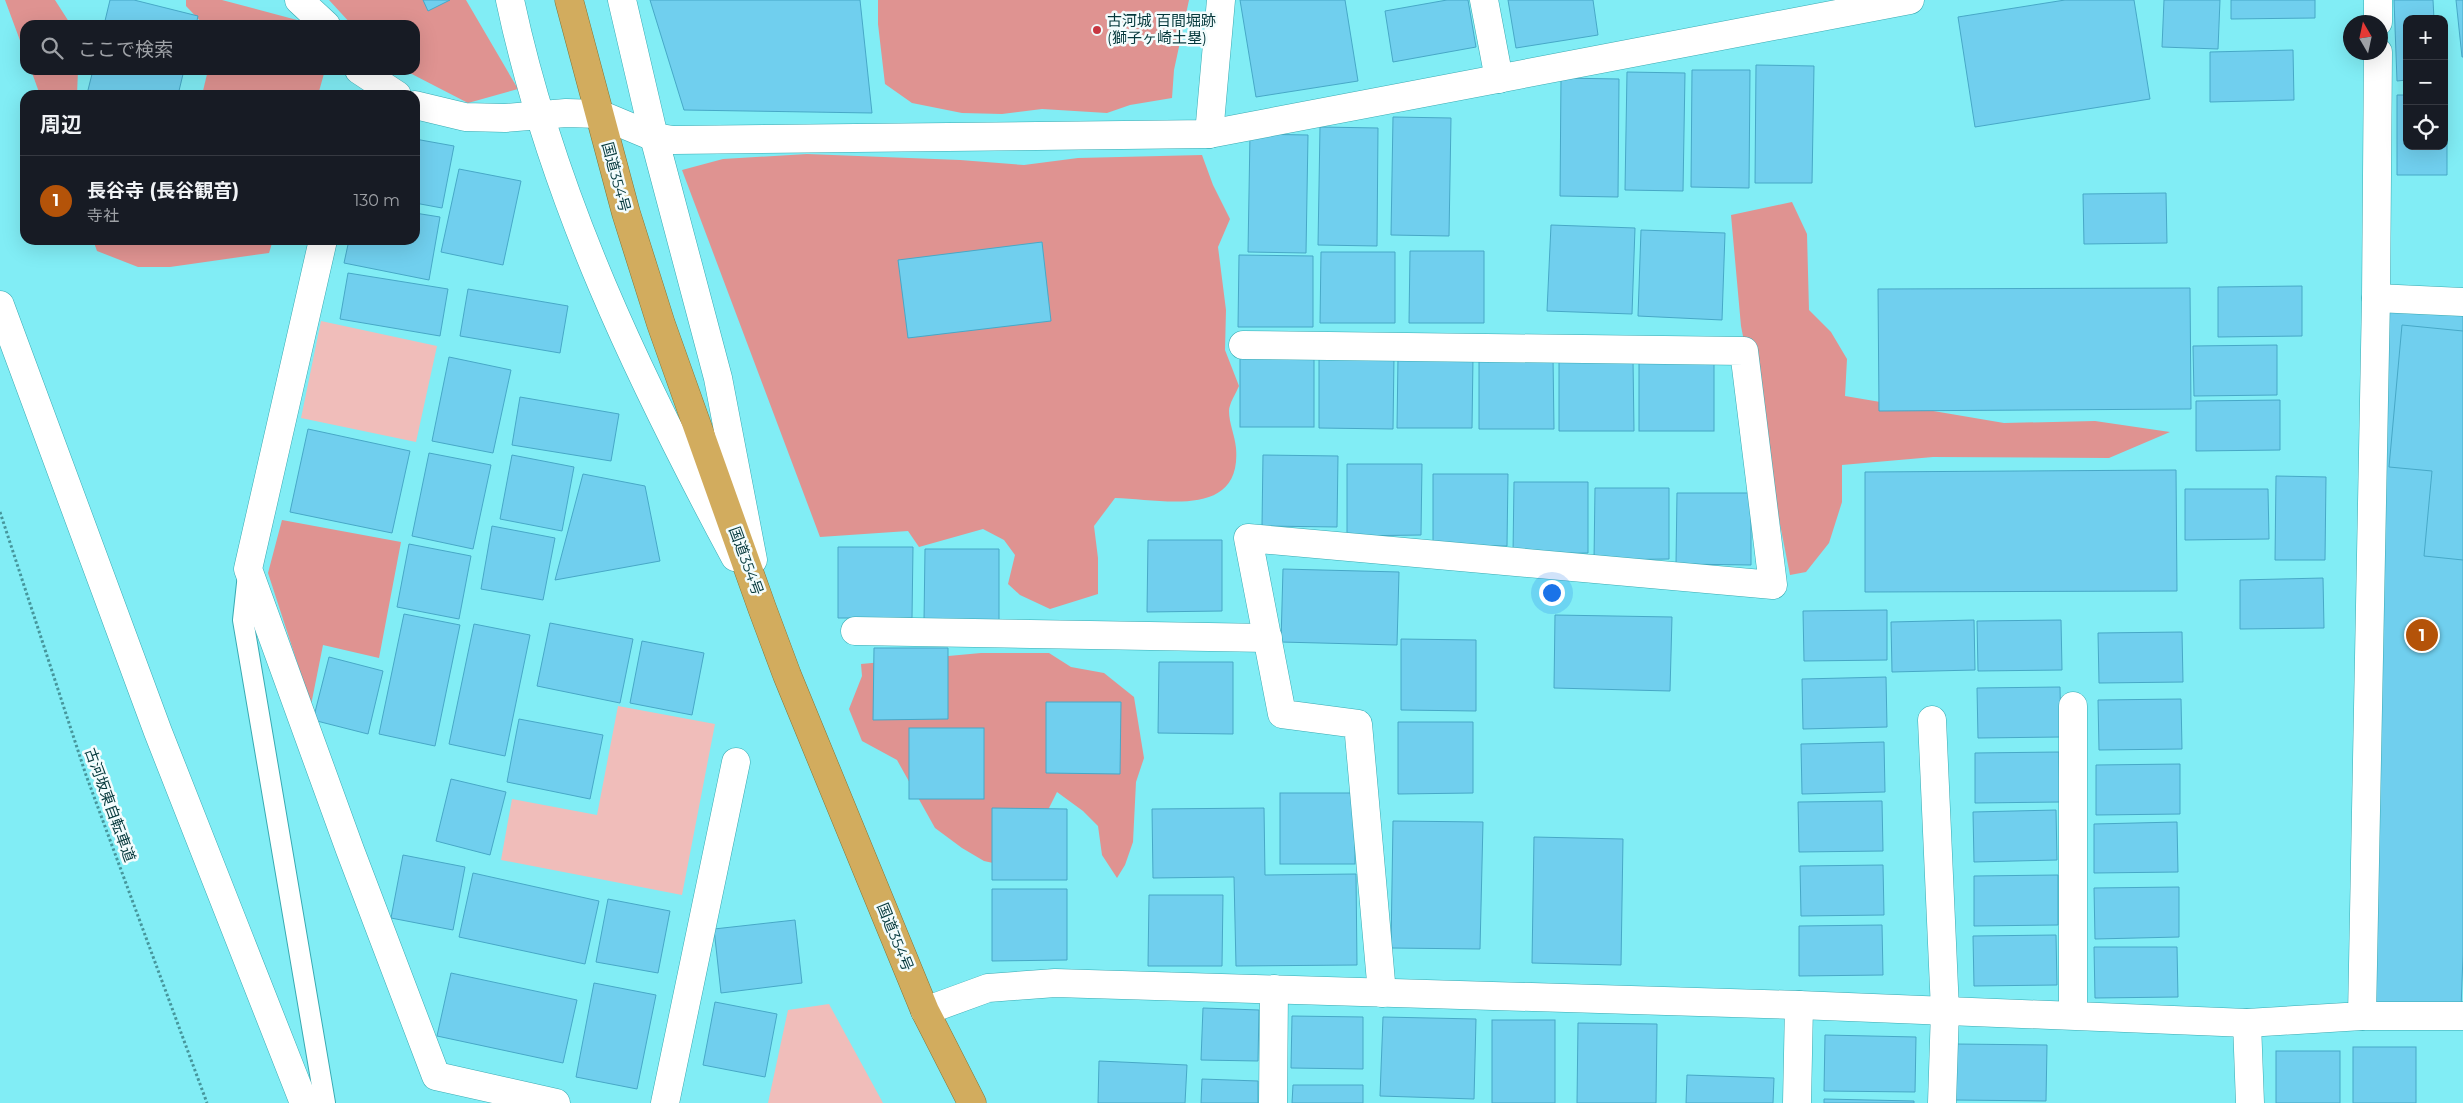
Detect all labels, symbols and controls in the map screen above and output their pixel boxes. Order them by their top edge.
place label: 古河城 百間堀跡 (獅子ヶ崎土塁) [1107,11,1216,47]
north arrow [2343,15,2388,60]
map controls [2403,15,2448,150]
button: + [2403,15,2448,60]
search box [20,20,420,75]
marker: 古河城 百間堀跡 (獅子ヶ崎土塁) [1091,24,1103,36]
icon: search [38,34,66,62]
text: ここで検索 [78,38,173,61]
button: − [2403,60,2448,105]
button: locate [2403,105,2448,150]
text: 周辺 [40,112,82,137]
street label: 国道354号 [598,140,635,214]
text: 長谷寺 (長谷観音) [87,179,239,202]
text: 1 [53,191,59,210]
text: 130 m [353,191,400,210]
text: 寺社 [87,206,119,225]
street label: 国道354号 [725,524,768,598]
your location [1539,580,1565,606]
pin: 1 [2406,616,2438,654]
street label: 古河坂東自転車道 [81,745,140,864]
street label: 国道354号 [873,900,918,974]

